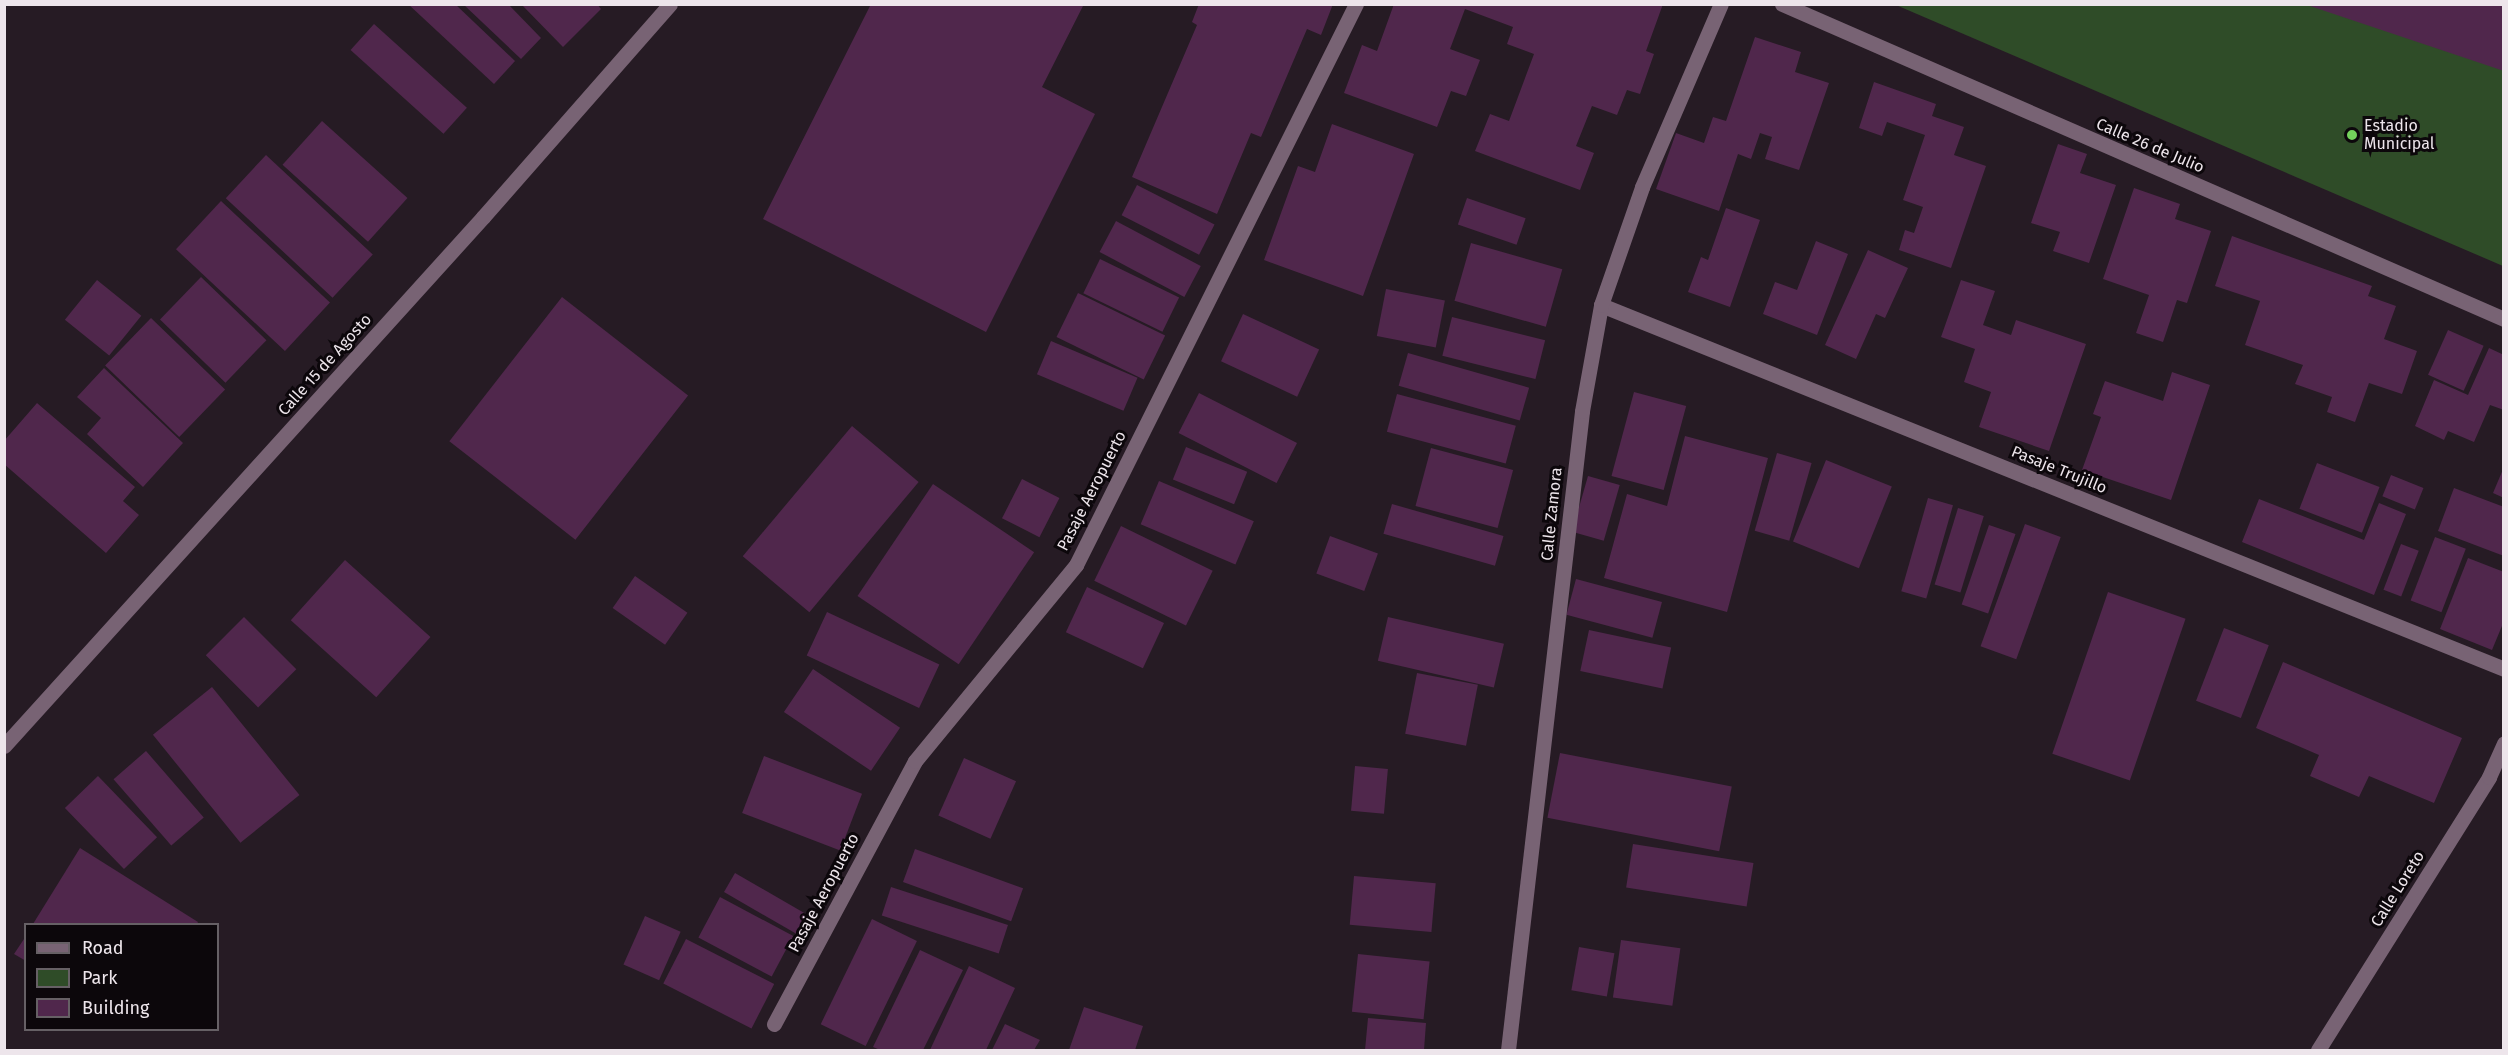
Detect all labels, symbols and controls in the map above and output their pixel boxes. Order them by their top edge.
street label: Calle 26 de Julio [2093,115,2207,177]
place label: Estadio Municipal [2364,116,2434,154]
marker: Estadio Municipal [2345,128,2359,142]
street label: Calle 15 de Agosto [274,310,376,420]
street label: Pasaje Aeropuerto [1054,428,1130,554]
street label: Pasaje Trujillo [2009,442,2109,498]
street label: Calle Zamora [1538,466,1566,562]
street label: Pasaje Aeropuerto [785,830,863,956]
street label: Calle Loreto [2367,848,2429,930]
legend [24,923,219,1031]
text: Road [82,937,124,959]
text: Park [82,967,117,989]
text: Building [82,997,149,1019]

